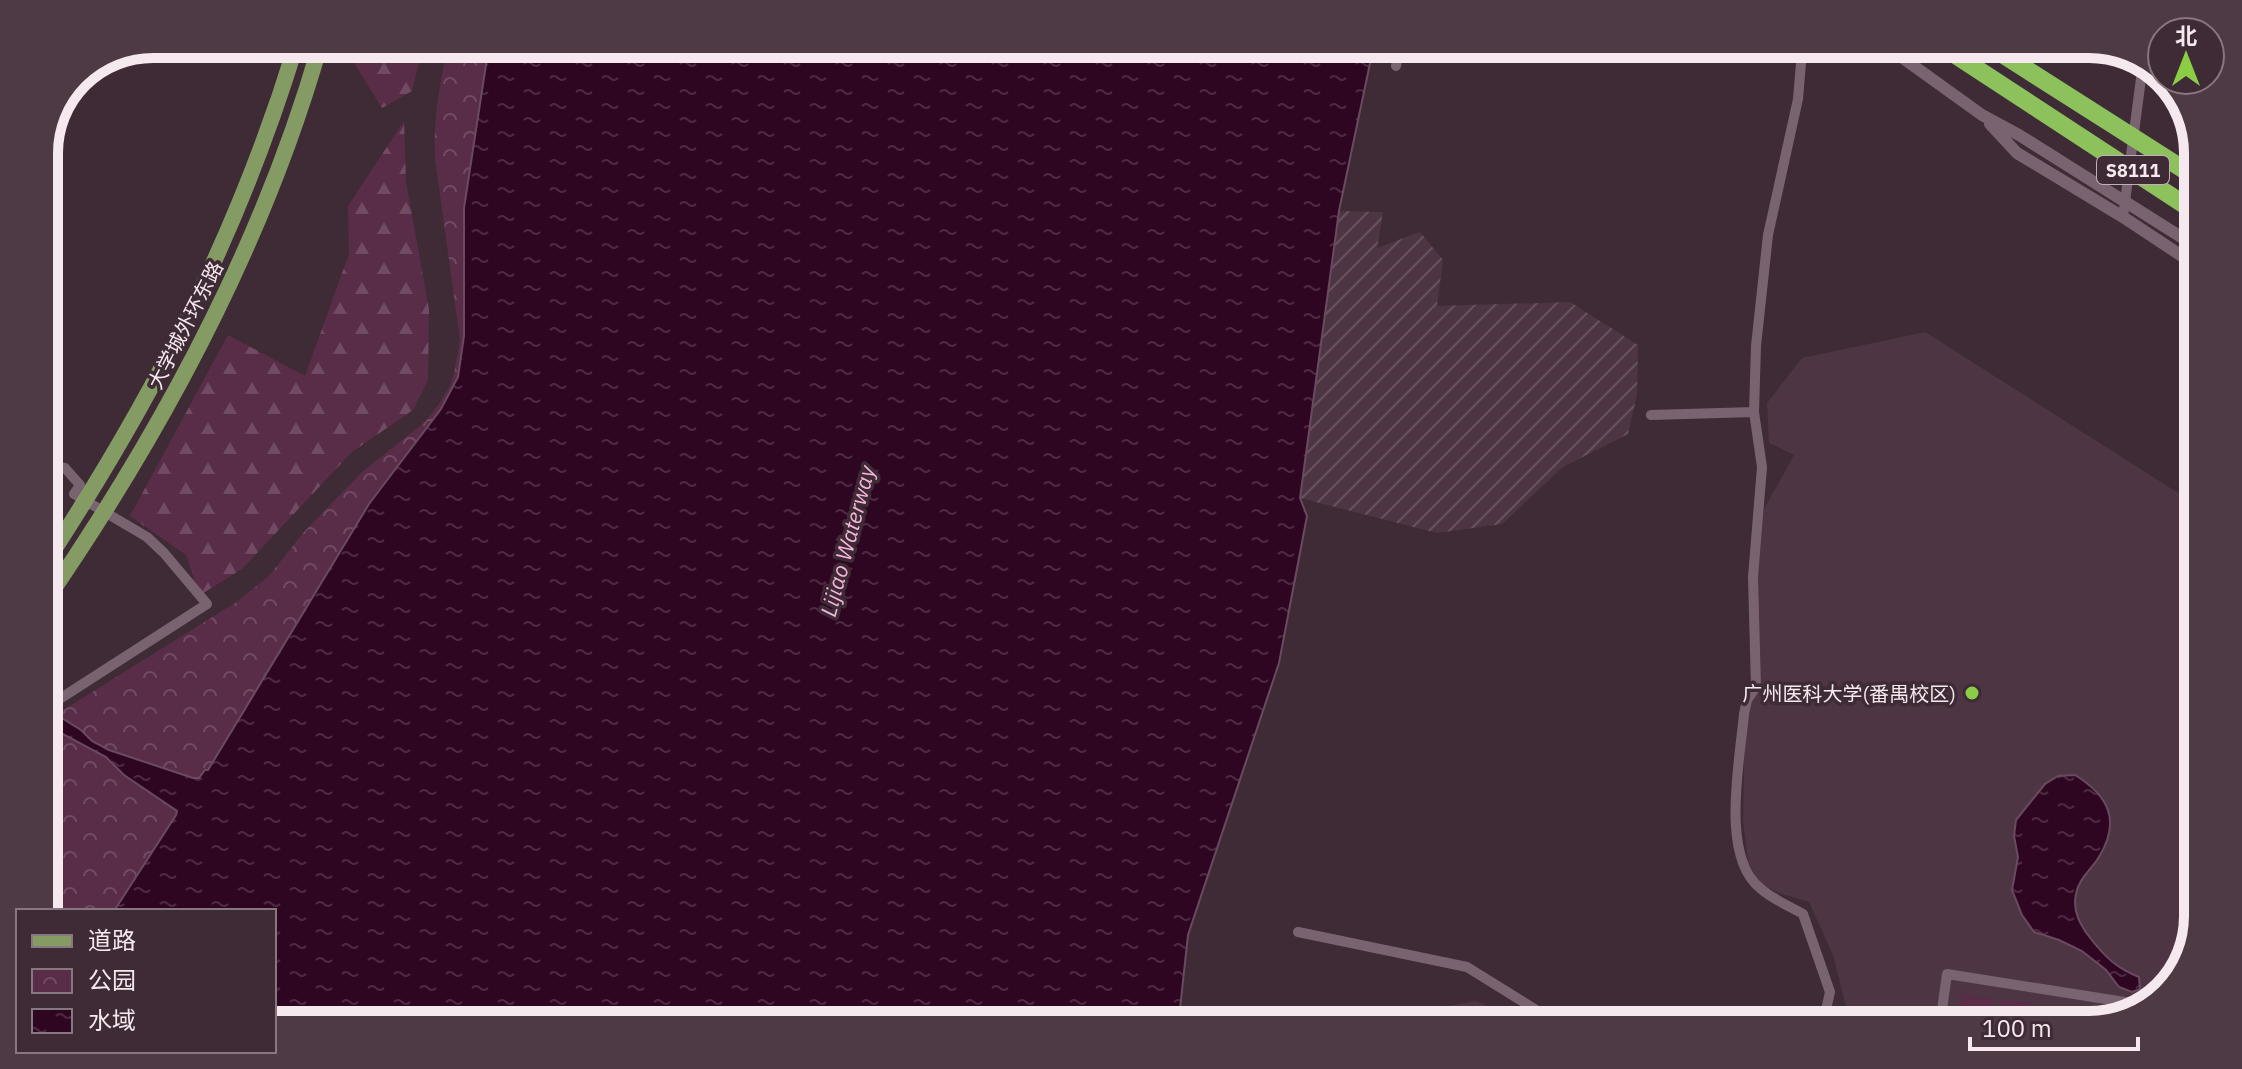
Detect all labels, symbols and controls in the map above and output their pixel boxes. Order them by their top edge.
north arrow [2146,16,2226,96]
text: 北 [2175,21,2197,50]
road number: S8111 [2097,156,2169,184]
street label: 大学城外环东路 [141,257,229,393]
water label: Lijiao Waterway [813,461,881,620]
place label: 广州医科大学(番禺校区) [1743,680,1956,707]
marker: 广州医科大学(番禺校区) [1963,684,1981,702]
legend [16,909,276,1053]
text: 道路 [88,924,136,956]
text: 公园 [88,964,136,996]
scale bar [1970,1001,2138,1051]
text: 水域 [88,1004,136,1036]
text: 100 m [1982,1012,2052,1044]

